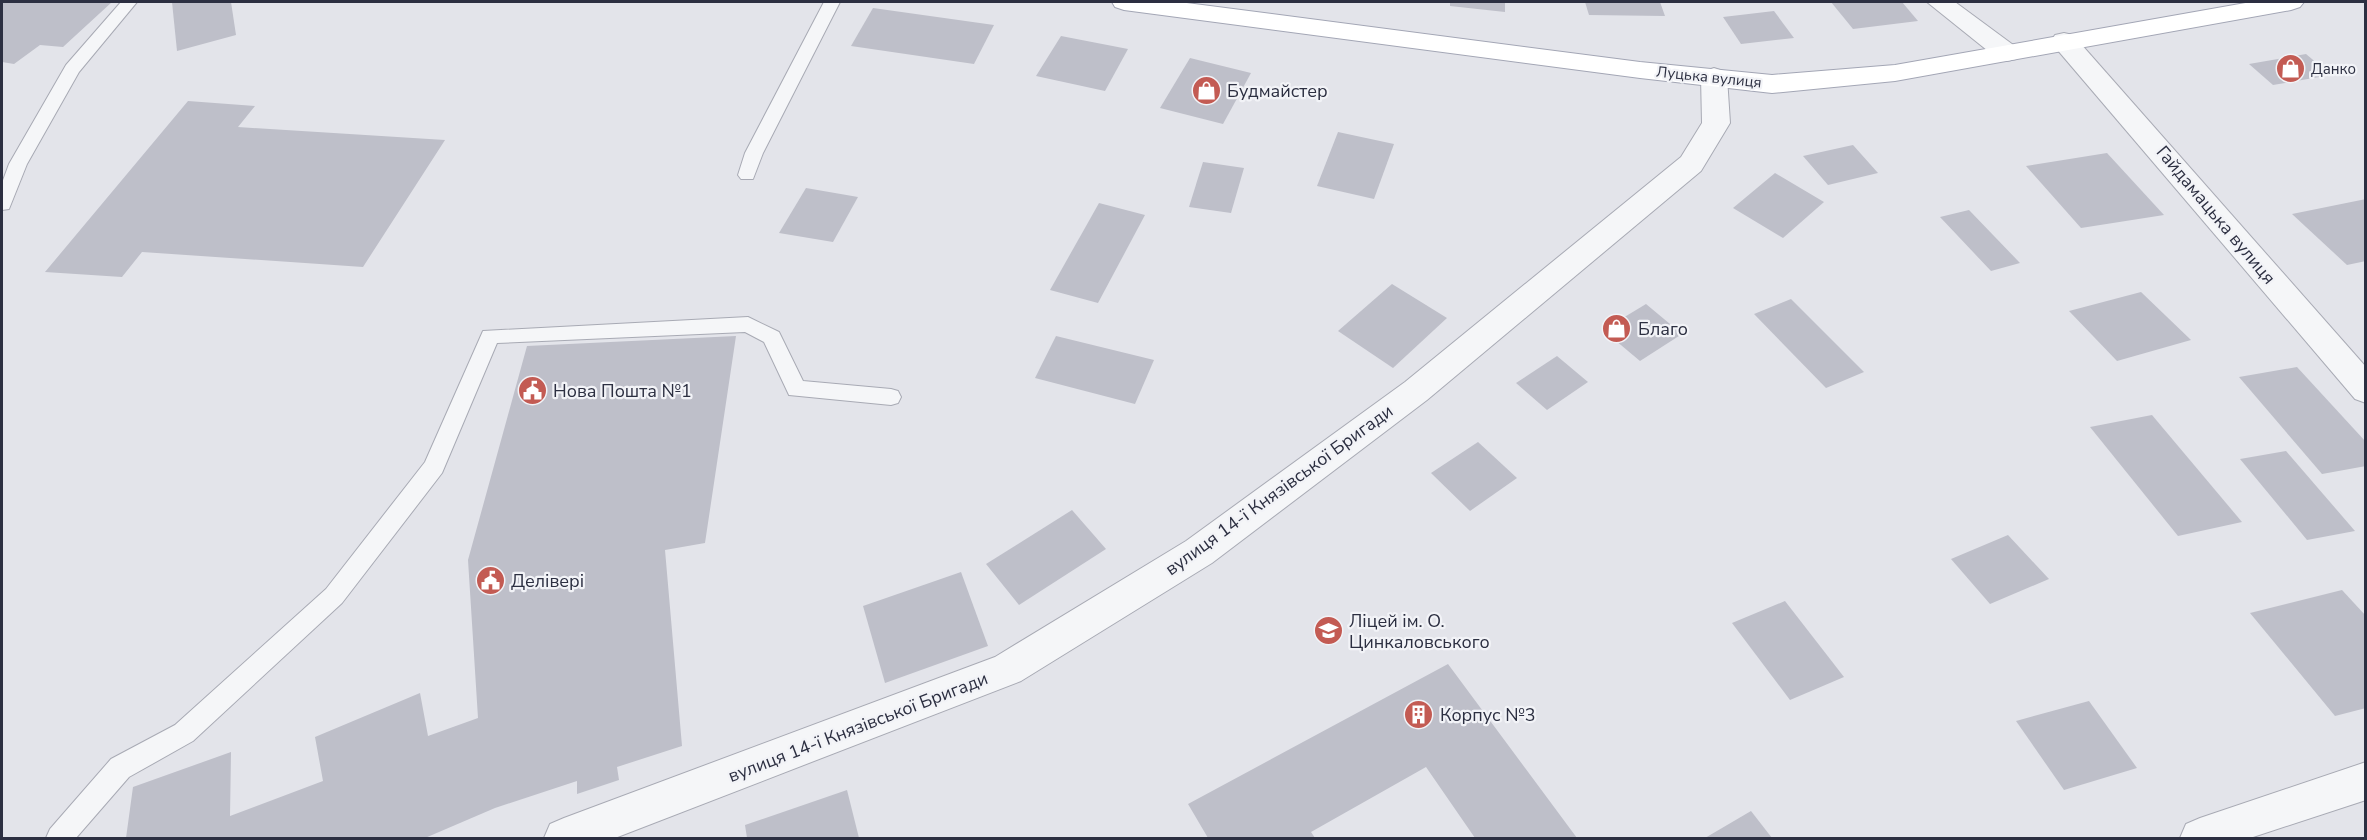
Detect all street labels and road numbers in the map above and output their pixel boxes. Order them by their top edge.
street label: Луцька вулиця [1655,62,1763,92]
street label: Гайдамацька вулиця [2151,141,2281,289]
street label: вулиця 14-ї Князівської Бригади [1160,399,1398,581]
street label: вулиця 14-ї Князівської Бригади [725,666,991,788]

